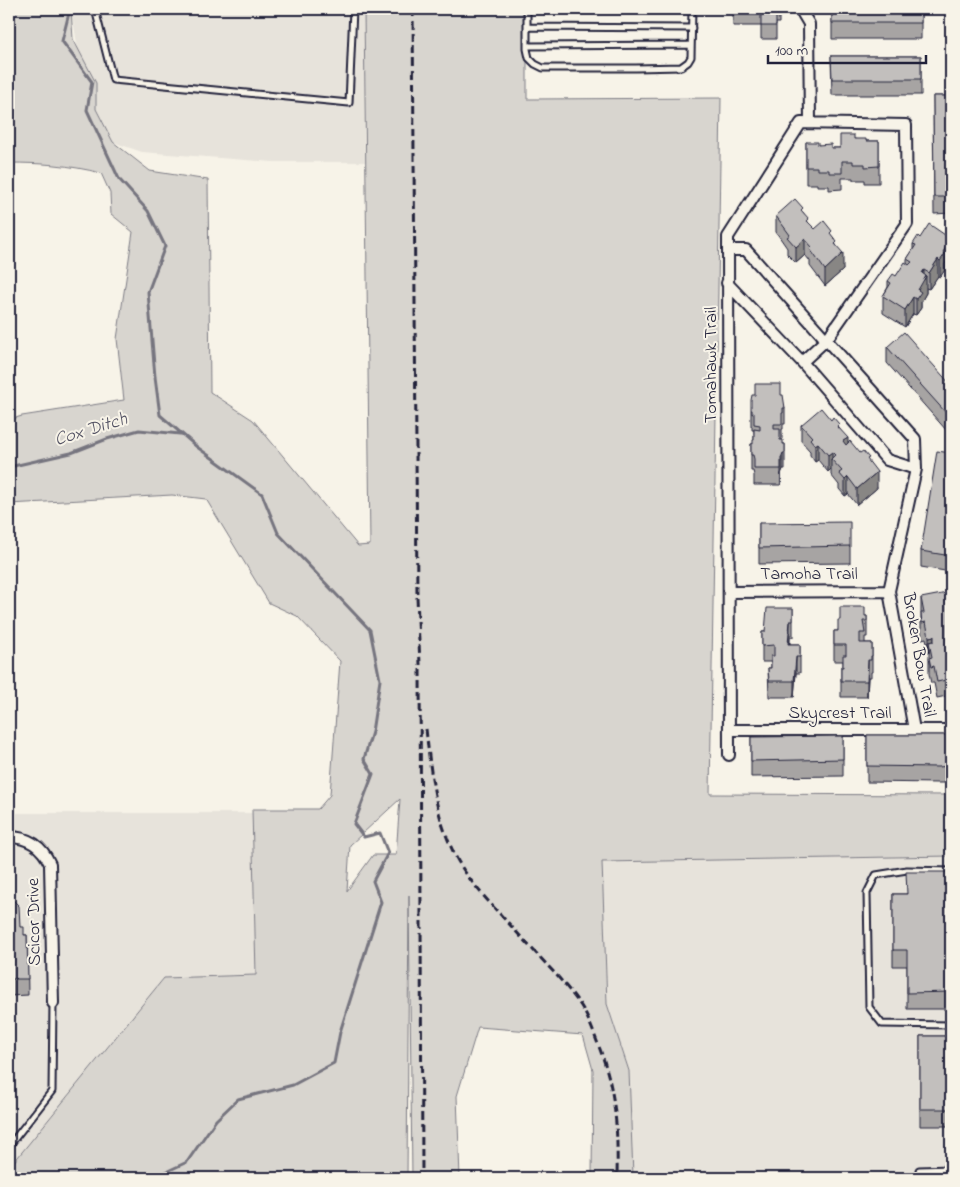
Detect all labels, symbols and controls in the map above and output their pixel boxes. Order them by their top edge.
scale bar [768,32,925,64]
text: 100 m [775,40,808,62]
street label: Tomahawk Trail [699,307,725,423]
water label: Cox Ditch [51,406,132,454]
street label: Tamoha Trail [760,562,858,588]
street label: Broken Bow Trail [894,590,942,719]
street label: Skycrest Trail [788,701,892,727]
street label: Scicor Drive [21,877,49,966]

